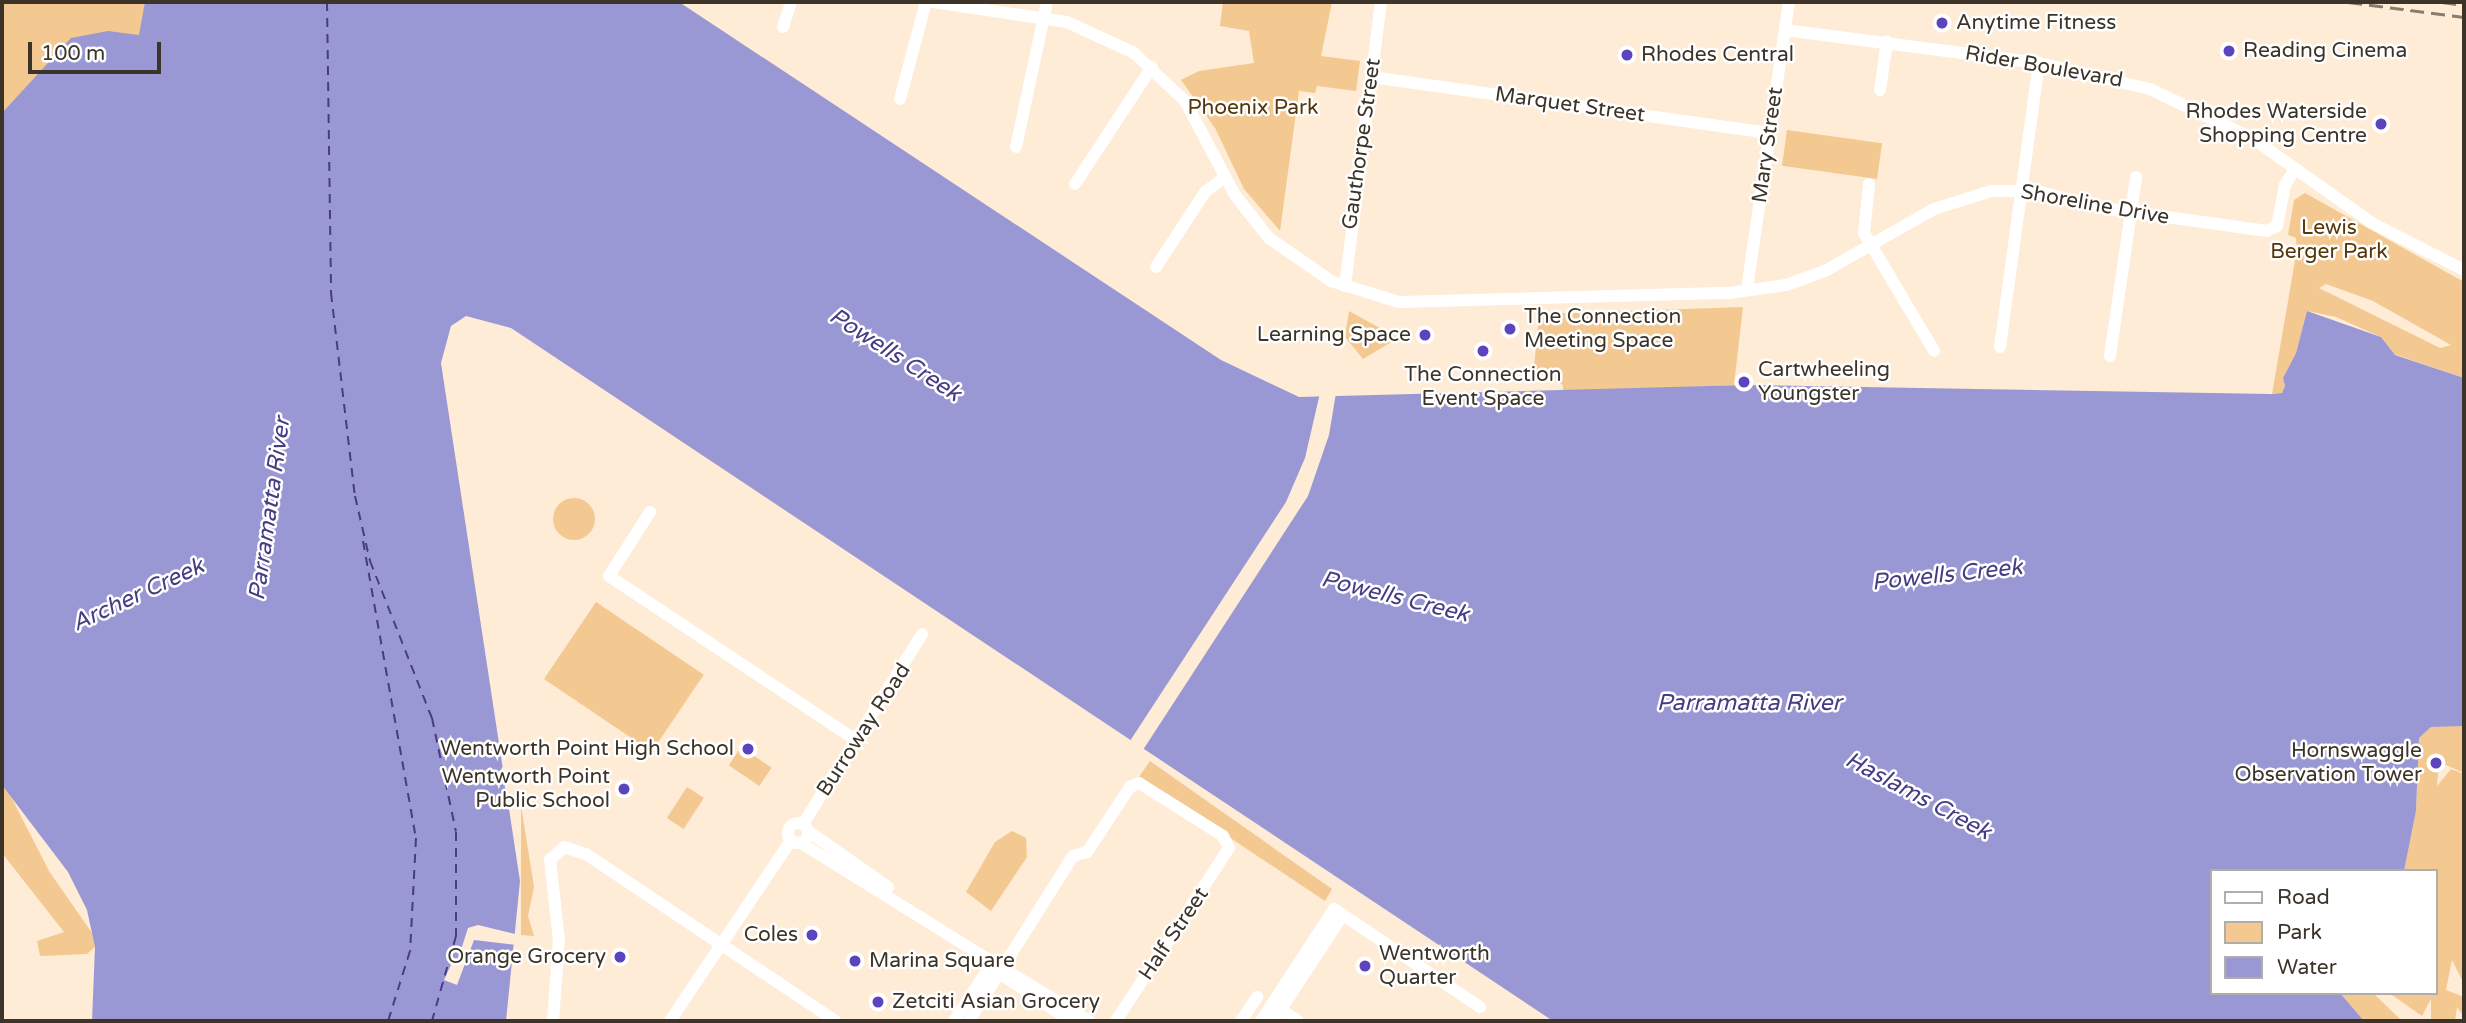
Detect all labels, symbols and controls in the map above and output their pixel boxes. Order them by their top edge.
place label: Anytime Fitness [1956,10,2116,36]
marker: Anytime Fitness [1934,15,1950,31]
scale bar [32,28,164,72]
place label: Reading Cinema [2243,38,2407,64]
text: 100 m [41,41,105,66]
street label: Rider Boulevard [1963,41,2125,93]
place label: Rhodes Central [1641,42,1794,68]
marker: Reading Cinema [2221,43,2237,59]
marker: Rhodes Central [1619,47,1635,63]
street label: Gauthorpe Street [1338,57,1386,231]
street label: Marquet Street [1493,82,1647,128]
street label: Mary Street [1747,85,1789,205]
park label: Phoenix Park [1187,95,1319,121]
place label: Rhodes Waterside Shopping Centre [2186,99,2367,149]
marker: Rhodes Waterside Shopping Centre [2373,116,2389,132]
street label: Shoreline Drive [2019,180,2171,230]
park label: Lewis Berger Park [2270,215,2388,265]
water label: Powells Creek [824,302,966,408]
place label: The Connection Meeting Space [1524,304,1681,354]
marker: The Connection Meeting Space [1502,321,1518,337]
place label: Learning Space [1257,322,1411,348]
marker: Learning Space [1417,327,1433,343]
marker: The Connection Event Space [1475,343,1491,359]
place label: Cartwheeling Youngster [1758,357,1890,407]
place label: The Connection Event Space [1404,362,1562,412]
marker: Cartwheeling Youngster [1736,374,1752,390]
water label: Parramatta River [243,416,297,602]
water label: Archer Creek [68,552,208,638]
water label: Powells Creek [1870,553,2024,597]
water label: Powells Creek [1318,565,1472,629]
street label: Burroway Road [812,659,916,801]
water label: Parramatta River [1657,689,1841,717]
place label: Wentworth Point High School [440,736,734,762]
place label: Hornswaggle Observation Tower [2235,738,2422,788]
marker: Wentworth Point High School [740,741,756,757]
water label: Haslams Creek [1840,746,1996,846]
marker: Hornswaggle Observation Tower [2428,755,2444,771]
place label: Wentworth Point Public School [441,764,610,814]
marker: Wentworth Point Public School [616,781,632,797]
legend [2210,869,2438,995]
street label: Half Street [1134,883,1214,985]
text: Road [2277,885,2330,910]
text: Park [2277,920,2322,945]
place label: Coles [744,922,798,948]
marker: Coles [804,927,820,943]
place label: Wentworth Quarter [1379,941,1490,991]
place label: Orange Grocery [447,944,606,970]
place label: Marina Square [869,948,1015,974]
marker: Orange Grocery [612,949,628,965]
marker: Marina Square [847,953,863,969]
text: Water [2277,955,2337,980]
marker: Wentworth Quarter [1357,958,1373,974]
place label: Zetciti Asian Grocery [892,989,1100,1015]
marker: Zetciti Asian Grocery [870,994,886,1010]

